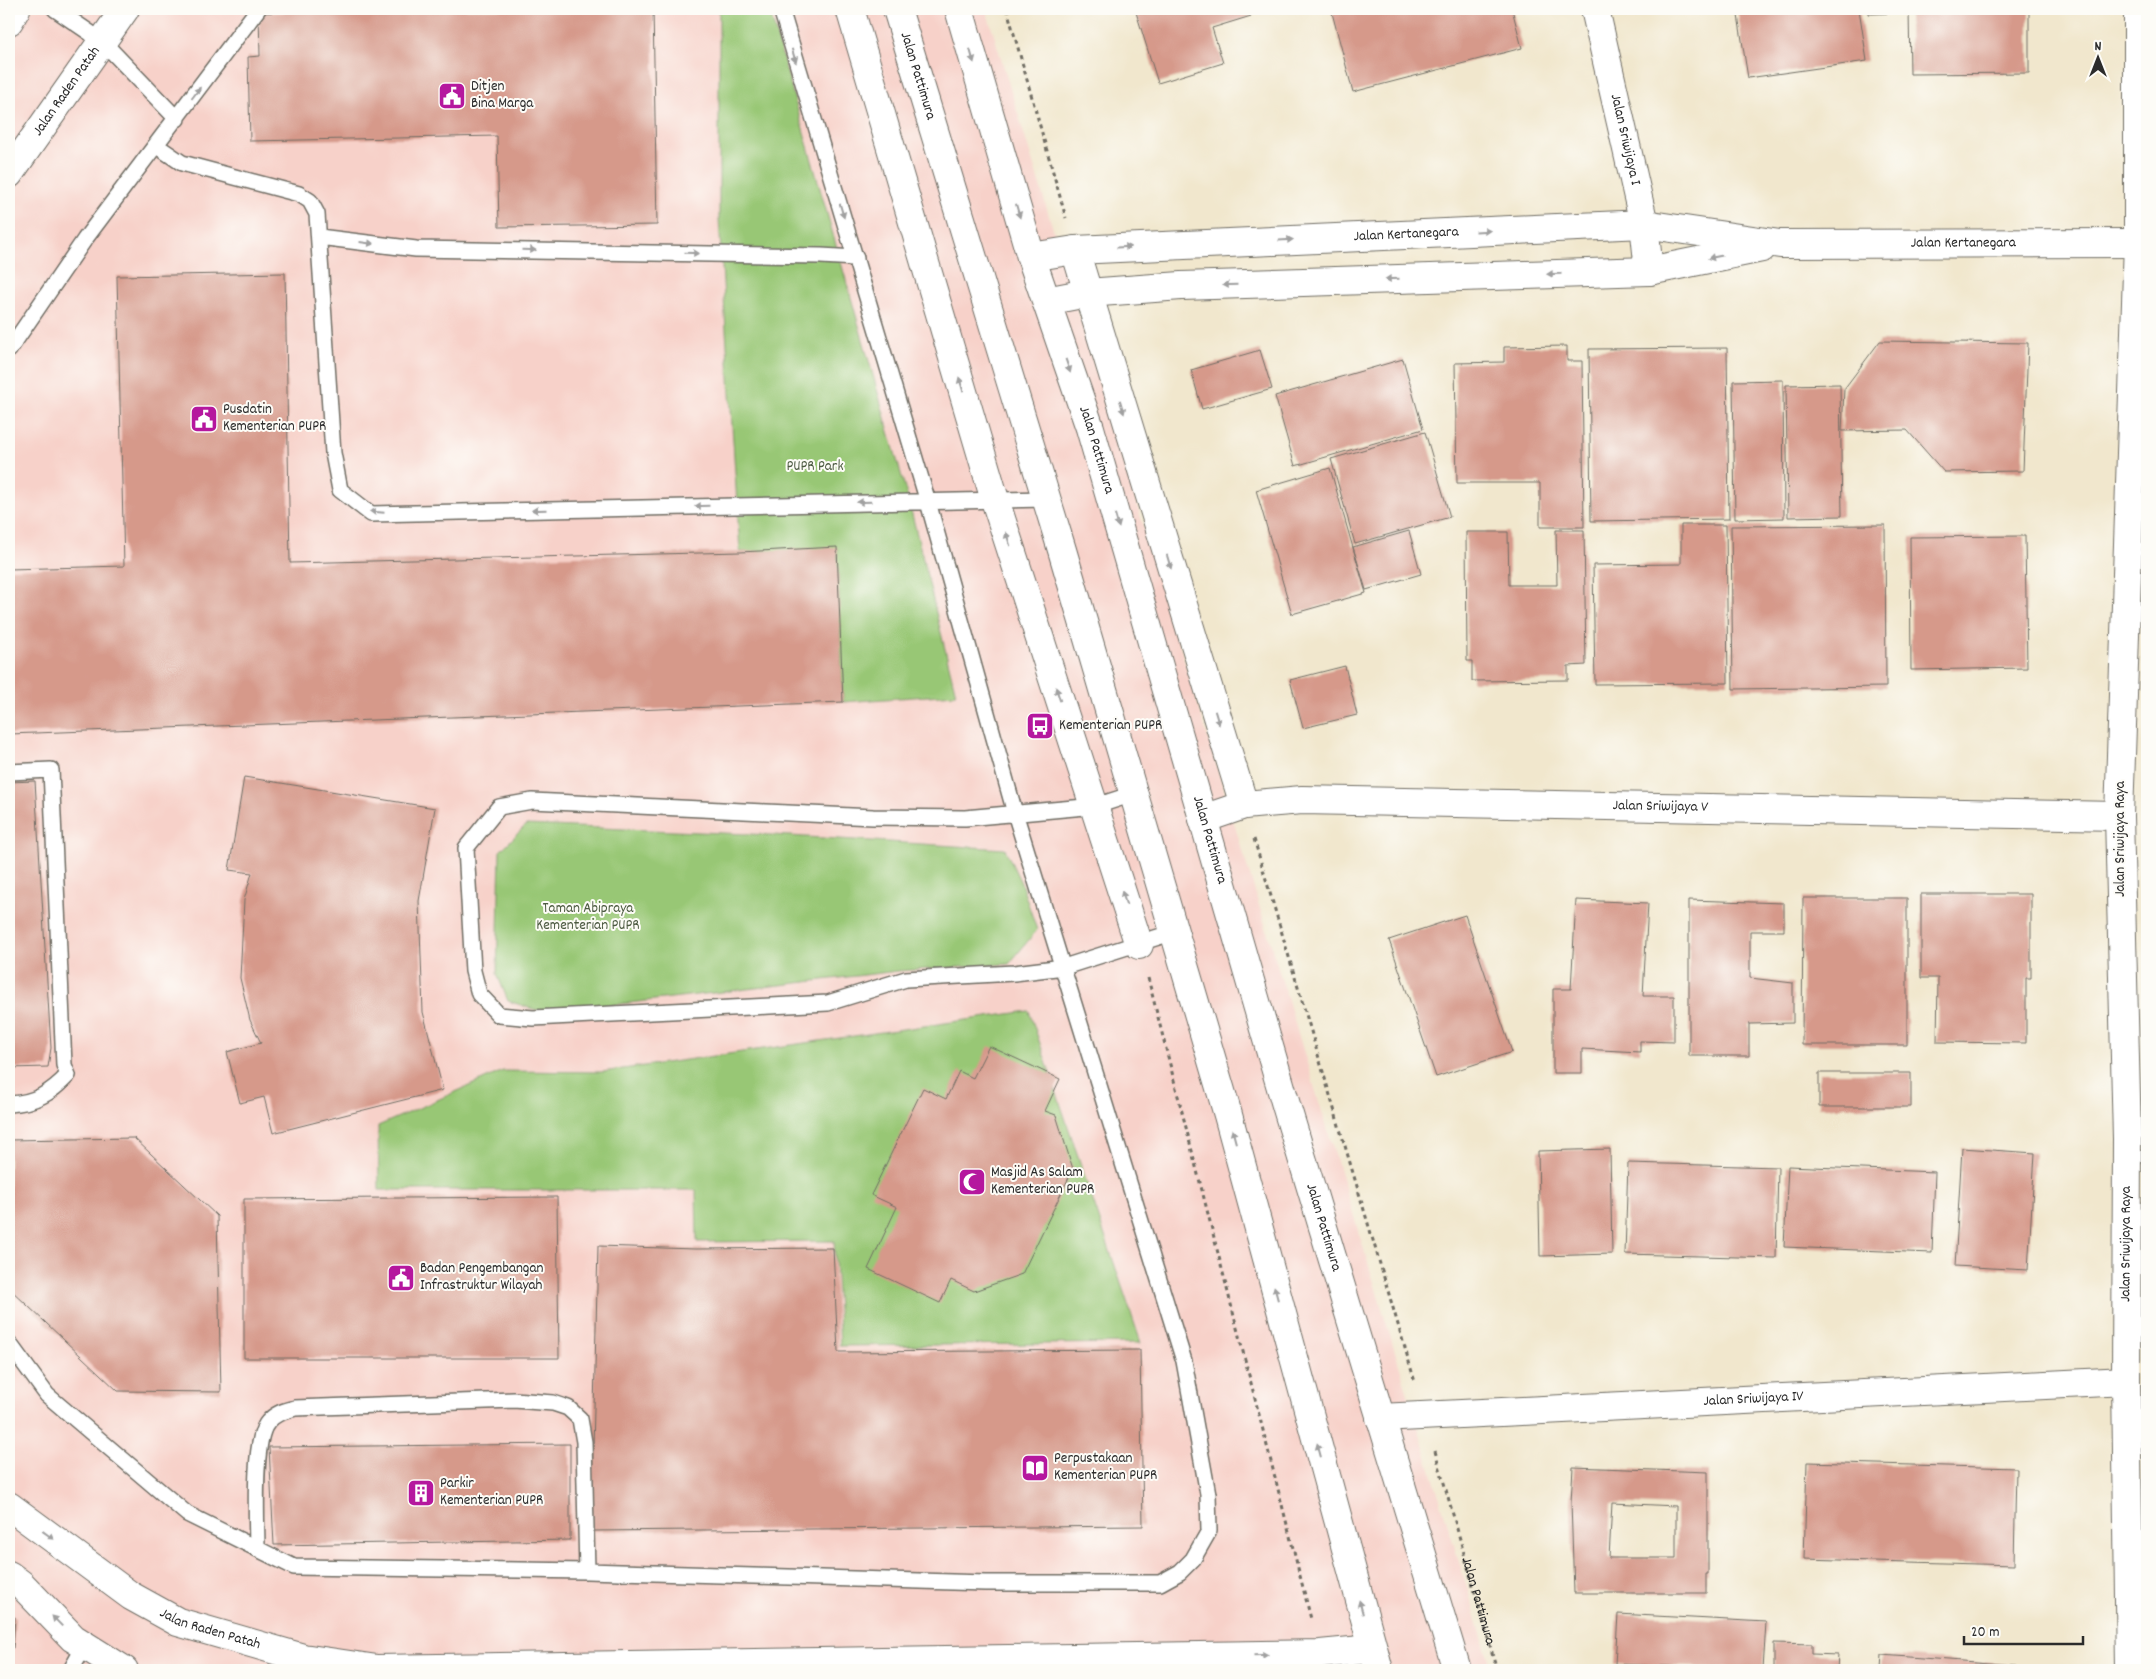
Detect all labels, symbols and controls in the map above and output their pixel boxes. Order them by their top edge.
street label: Jalan Pattimura [894,29,941,123]
north arrow [2074,32,2124,82]
text: N [2095,37,2102,57]
street label: Jalan Raden Patah [28,42,106,141]
one-way arrow [791,48,799,63]
one-way arrow [969,48,977,63]
place label: Ditjen Bina Marga [471,76,534,115]
public building icon: Ditjen Bina Marga [437,81,467,111]
one-way arrow [191,86,201,100]
street label: Jalan Sriwijaya I [1604,92,1646,188]
one-way arrow [838,204,846,219]
one-way arrow [1014,204,1022,219]
street label: Jalan Kertanegara [1353,221,1460,248]
one-way arrow [1476,227,1492,235]
street label: Jalan Kertanegara [1911,232,2017,255]
one-way arrow [1278,236,1294,244]
one-way arrow [360,239,376,247]
one-way arrow [1116,243,1132,251]
one-way arrow [522,247,538,255]
one-way arrow [684,249,700,257]
one-way arrow [1707,254,1723,262]
one-way arrow [1546,271,1562,279]
one-way arrow [1384,276,1400,284]
one-way arrow [1221,281,1237,289]
one-way arrow [1064,359,1072,374]
one-way arrow [956,376,964,391]
place label: Pusdatin Kementerian PUPR [223,399,326,438]
one-way arrow [1118,400,1126,415]
street label: Jalan Pattimura [1072,403,1120,497]
public building icon: Pusdatin Kementerian PUPR [189,404,219,434]
park label: PUPR Park [786,456,844,478]
one-way arrow [856,498,872,506]
one-way arrow [694,502,710,510]
one-way arrow [531,506,547,514]
one-way arrow [369,508,385,516]
one-way arrow [1113,513,1121,529]
one-way arrow [1004,531,1012,546]
one-way arrow [1166,555,1174,570]
one-way arrow [1054,686,1062,701]
bus stop icon: Kementerian PUPR [1025,711,1055,741]
one-way arrow [1213,711,1221,726]
place label: Kementerian PUPR [1059,715,1162,737]
street label: Jalan Sriwijaya Raya [2110,780,2132,897]
street label: Jalan Pattimura [1186,793,1233,887]
street label: Jalan Sriwijaya V [1612,795,1709,819]
one-way arrow [1120,890,1128,905]
park label: Taman Abipraya Kementerian PUPR [536,898,640,937]
one-way arrow [1229,1128,1237,1143]
place label: Masjid As Salam Kementerian PUPR [991,1162,1094,1201]
mosque icon: Masjid As Salam Kementerian PUPR [957,1167,987,1197]
street label: Jalan Pattimura [1299,1181,1347,1275]
street label: Jalan Sriwijaya Raya [2115,1185,2138,1302]
place label: Badan Pengembangan Infrastruktur Wilayah [420,1258,543,1297]
public building icon: Badan Pengembangan Infrastruktur Wilayah [386,1263,416,1293]
one-way arrow [1272,1285,1280,1300]
street label: Jalan Sriwijaya IV [1703,1386,1805,1413]
one-way arrow [1314,1442,1322,1457]
place label: Perpustakaan Kementerian PUPR [1054,1448,1157,1487]
library icon: Perpustakaan Kementerian PUPR [1020,1453,1050,1483]
place label: Parkir Kementerian PUPR [440,1473,543,1512]
building icon: Parkir Kementerian PUPR [406,1478,436,1508]
one-way arrow [41,1530,55,1540]
street label: Jalan Pattimura [1455,1555,1501,1649]
one-way arrow [1357,1599,1365,1614]
street label: Jalan Raden Patah [155,1603,263,1656]
scale bar [1964,1614,2082,1646]
one-way arrow [51,1615,63,1627]
text: 20 m [1971,1622,1999,1644]
one-way arrow [1253,1651,1269,1659]

